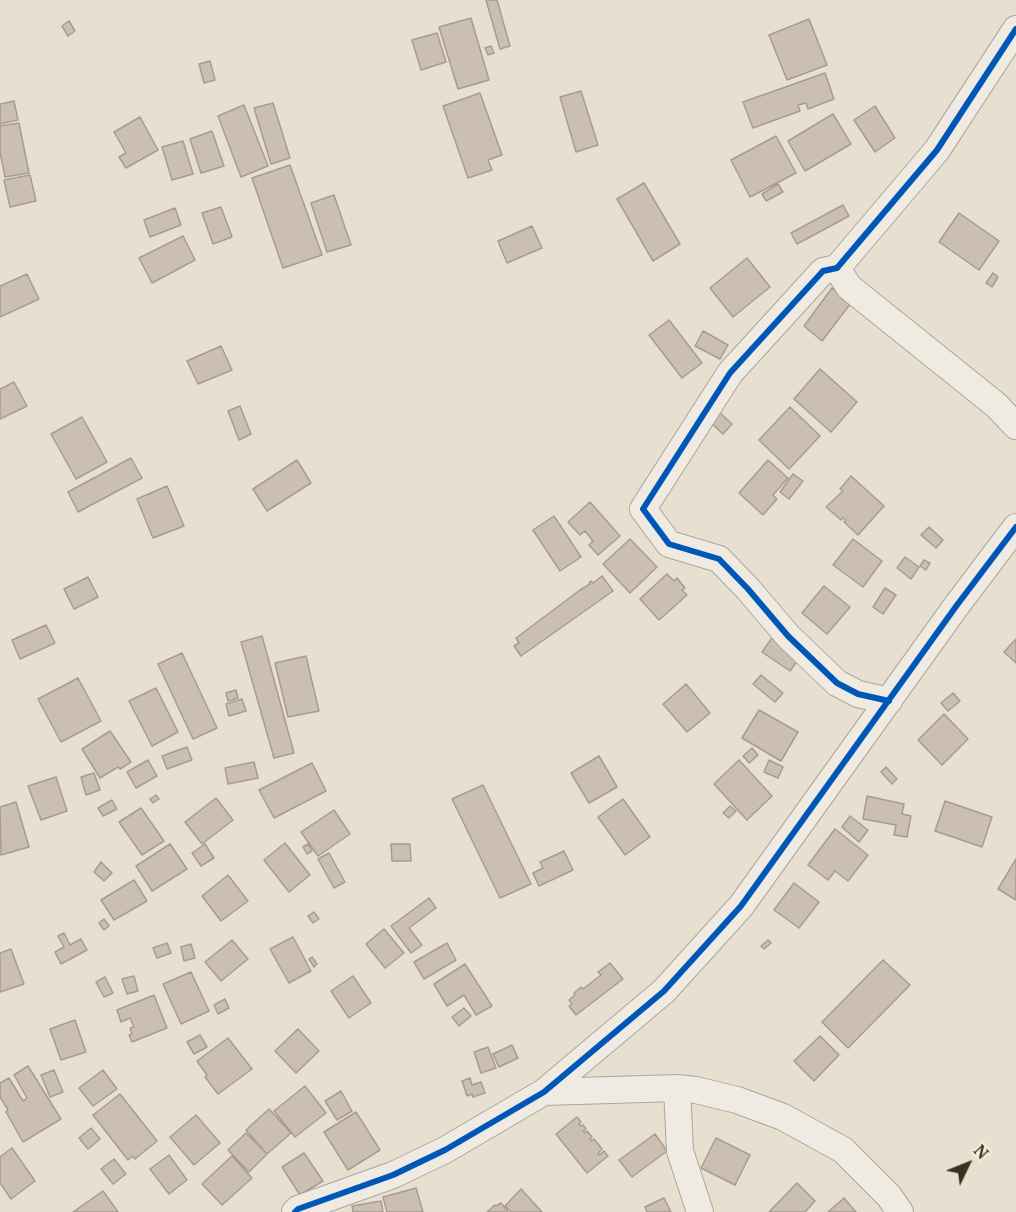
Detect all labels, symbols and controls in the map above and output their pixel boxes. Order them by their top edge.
north arrow [938,1134,998,1194]
text: N [969,1140,994,1164]

